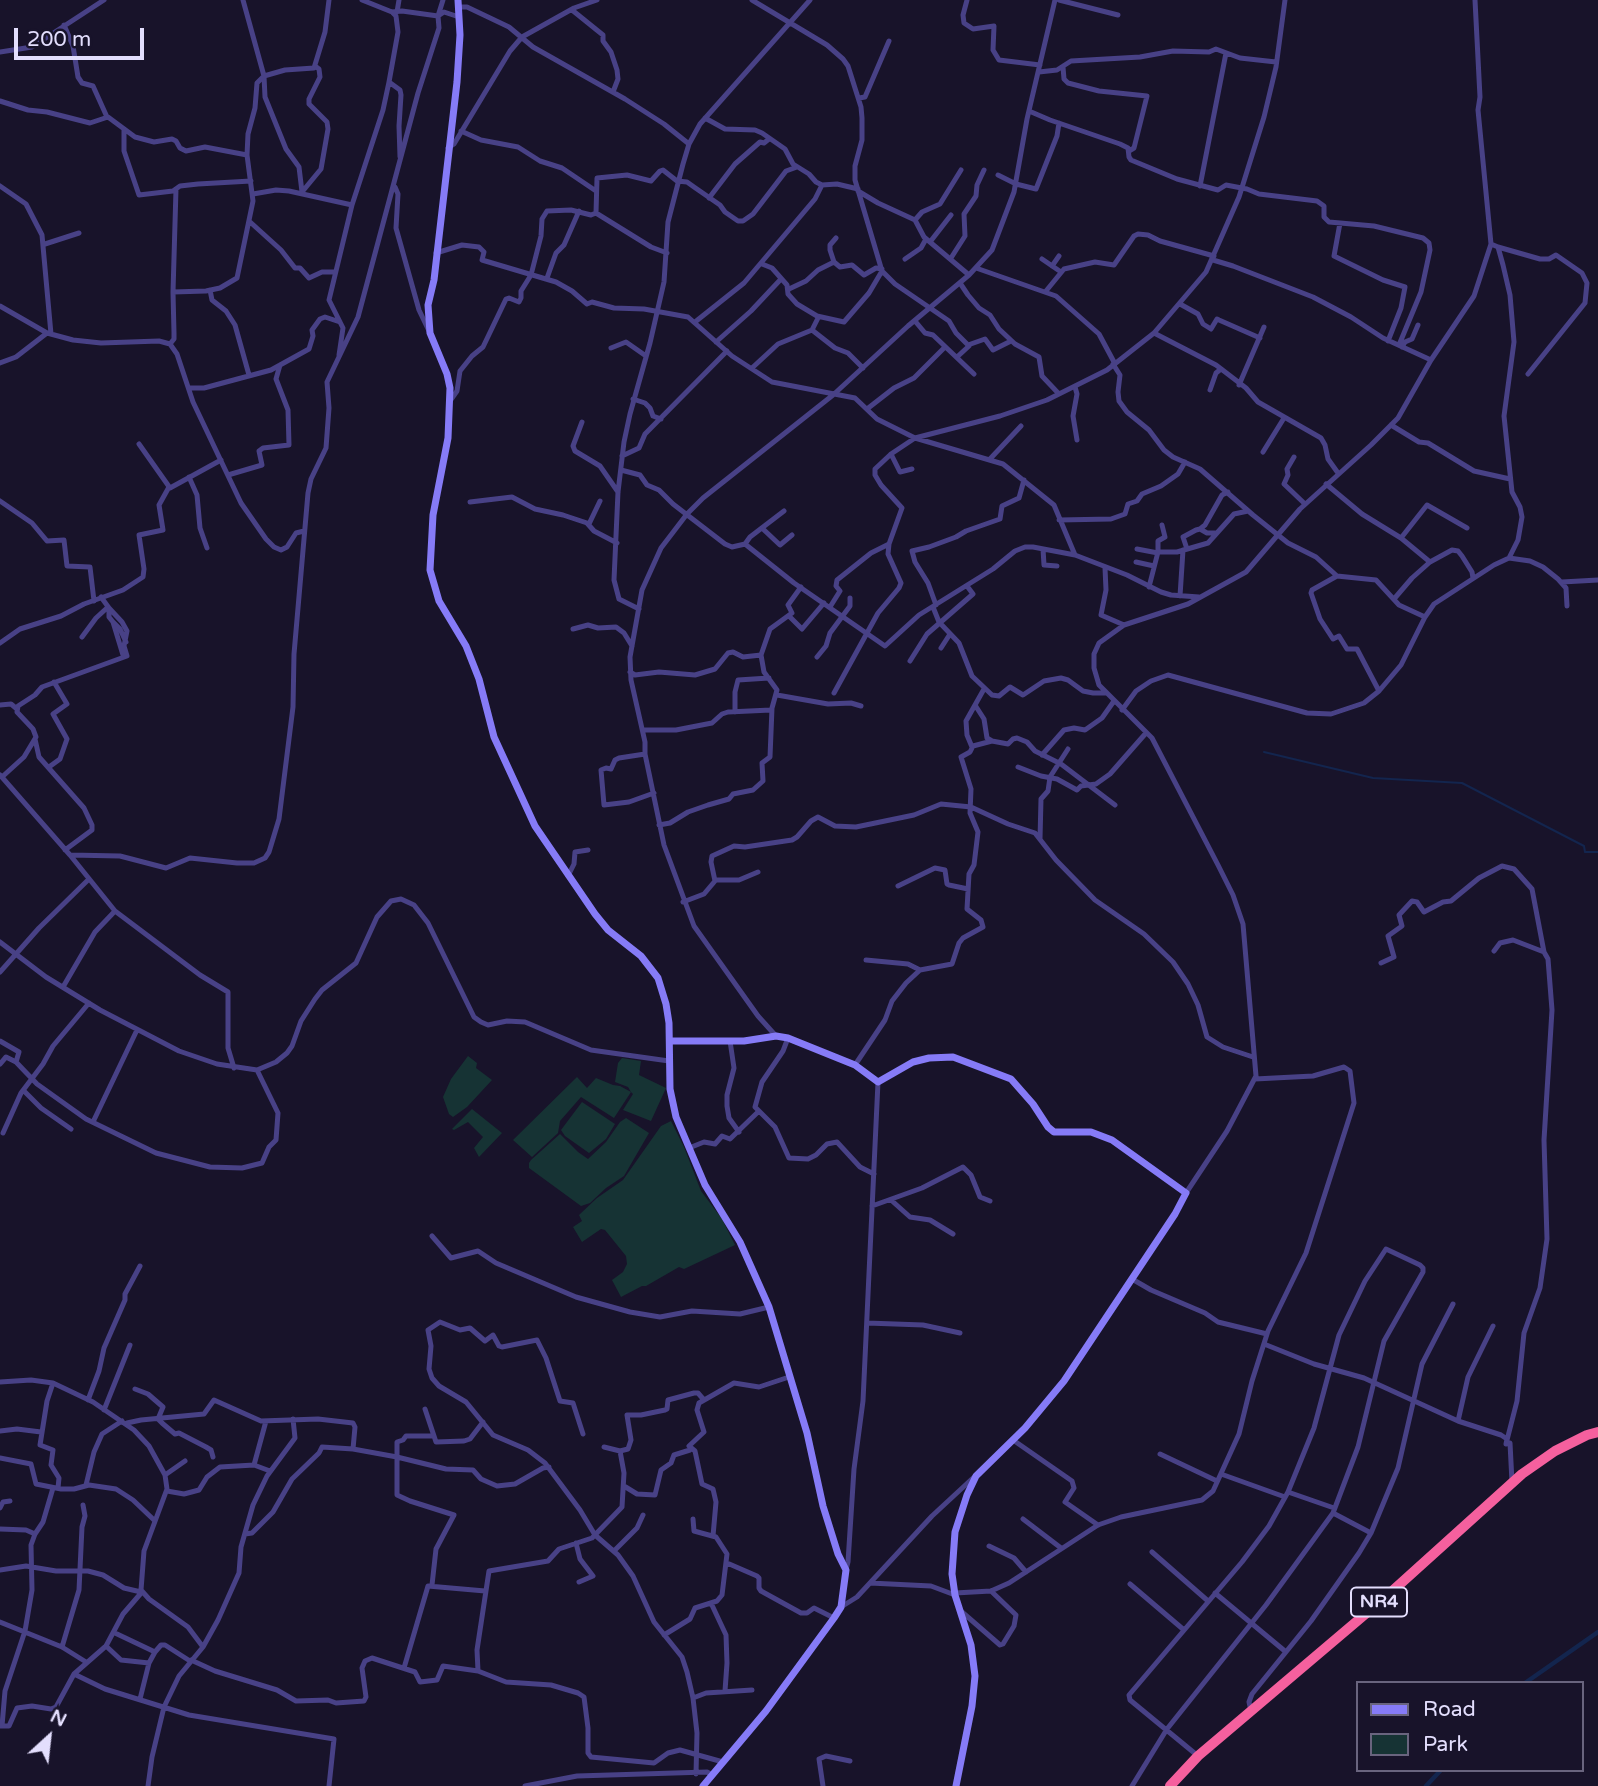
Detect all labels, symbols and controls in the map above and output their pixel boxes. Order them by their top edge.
scale bar [18,14,147,58]
text: 200 m [27,27,91,52]
road number: NR4 [1351,1588,1407,1616]
legend [1356,1681,1584,1772]
text: Road [1423,1697,1476,1722]
north arrow [14,1702,84,1772]
text: N [47,1705,70,1732]
text: Park [1423,1732,1468,1757]

